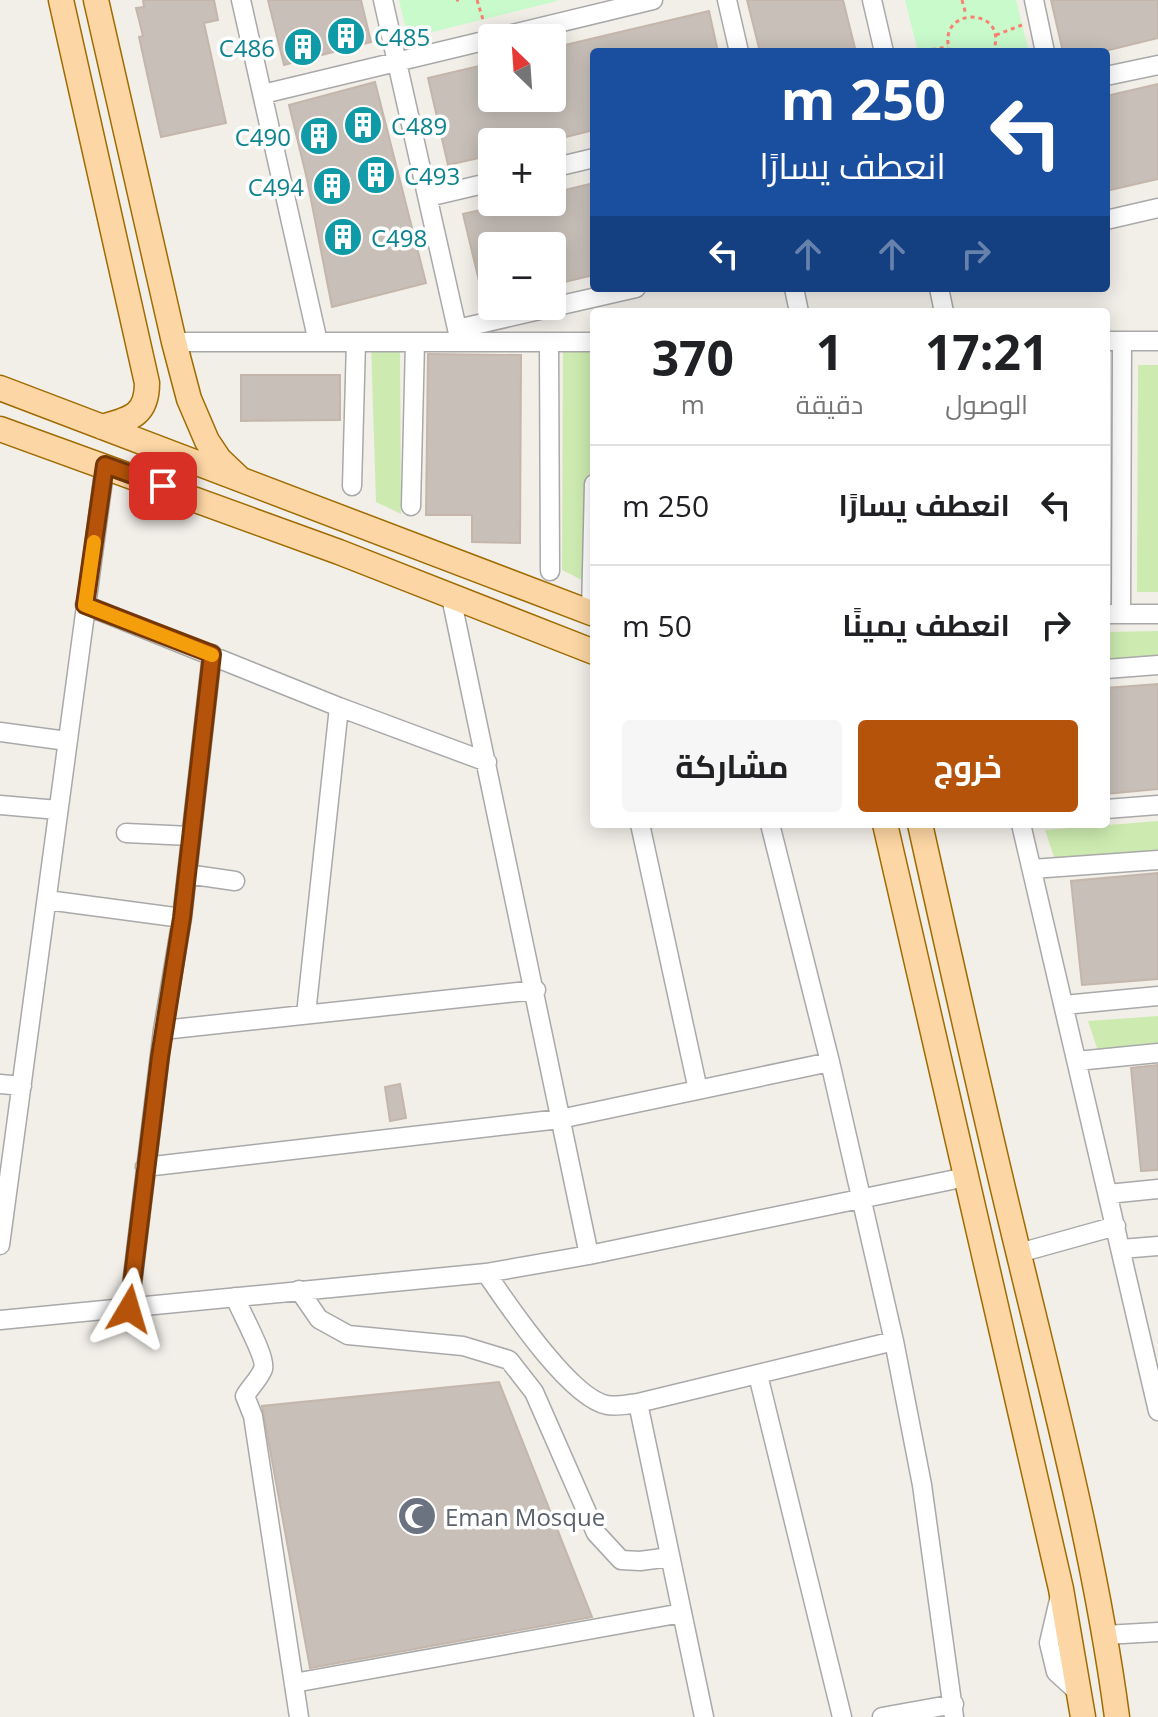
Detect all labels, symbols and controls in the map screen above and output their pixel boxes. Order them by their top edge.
building icon: C485 [325,15,367,57]
place label: C485 [374,20,430,53]
north arrow [478,24,566,112]
map controls [478,24,566,320]
building icon: C486 [282,26,324,68]
place label: C486 [219,31,275,64]
text: 250 m [780,60,946,136]
icon: left [974,80,1078,184]
building icon: C489 [342,104,384,146]
place label: C489 [391,109,447,142]
building icon: C490 [298,115,340,157]
place label: C490 [235,120,291,153]
button: + [478,128,566,216]
text: انعطف يسارًا [759,141,946,190]
building icon: C493 [355,154,397,196]
place label: C493 [404,159,460,192]
building icon: C494 [311,165,353,207]
place label: C494 [248,170,304,203]
building icon: C498 [322,216,364,258]
place label: C498 [371,221,427,254]
button: − [478,232,566,320]
icon: left [702,232,746,276]
icon: ahead [786,232,830,276]
icon: ahead [870,232,914,276]
icon: right [954,232,998,276]
text: 1 [816,319,843,384]
text: 17:21 [925,319,1048,384]
text: 370 [652,325,734,390]
text: m [681,386,705,422]
text: دقيقة [796,386,863,422]
text: الوصول [945,386,1028,422]
pin [129,452,197,520]
icon: arrive [141,464,185,508]
icon: left [1034,483,1078,527]
text: انعطف يسارًا [839,484,1010,525]
text: 250 m [622,485,709,526]
icon: right [1034,603,1078,647]
text: انعطف يمينًا [842,604,1010,645]
text: 50 m [622,605,692,646]
button: مشاركة [622,720,842,812]
button: خروج [858,720,1078,812]
position arrow [87,1267,171,1351]
mosque icon: Eman Mosque [396,1495,438,1537]
place label: Eman Mosque [445,1500,605,1533]

